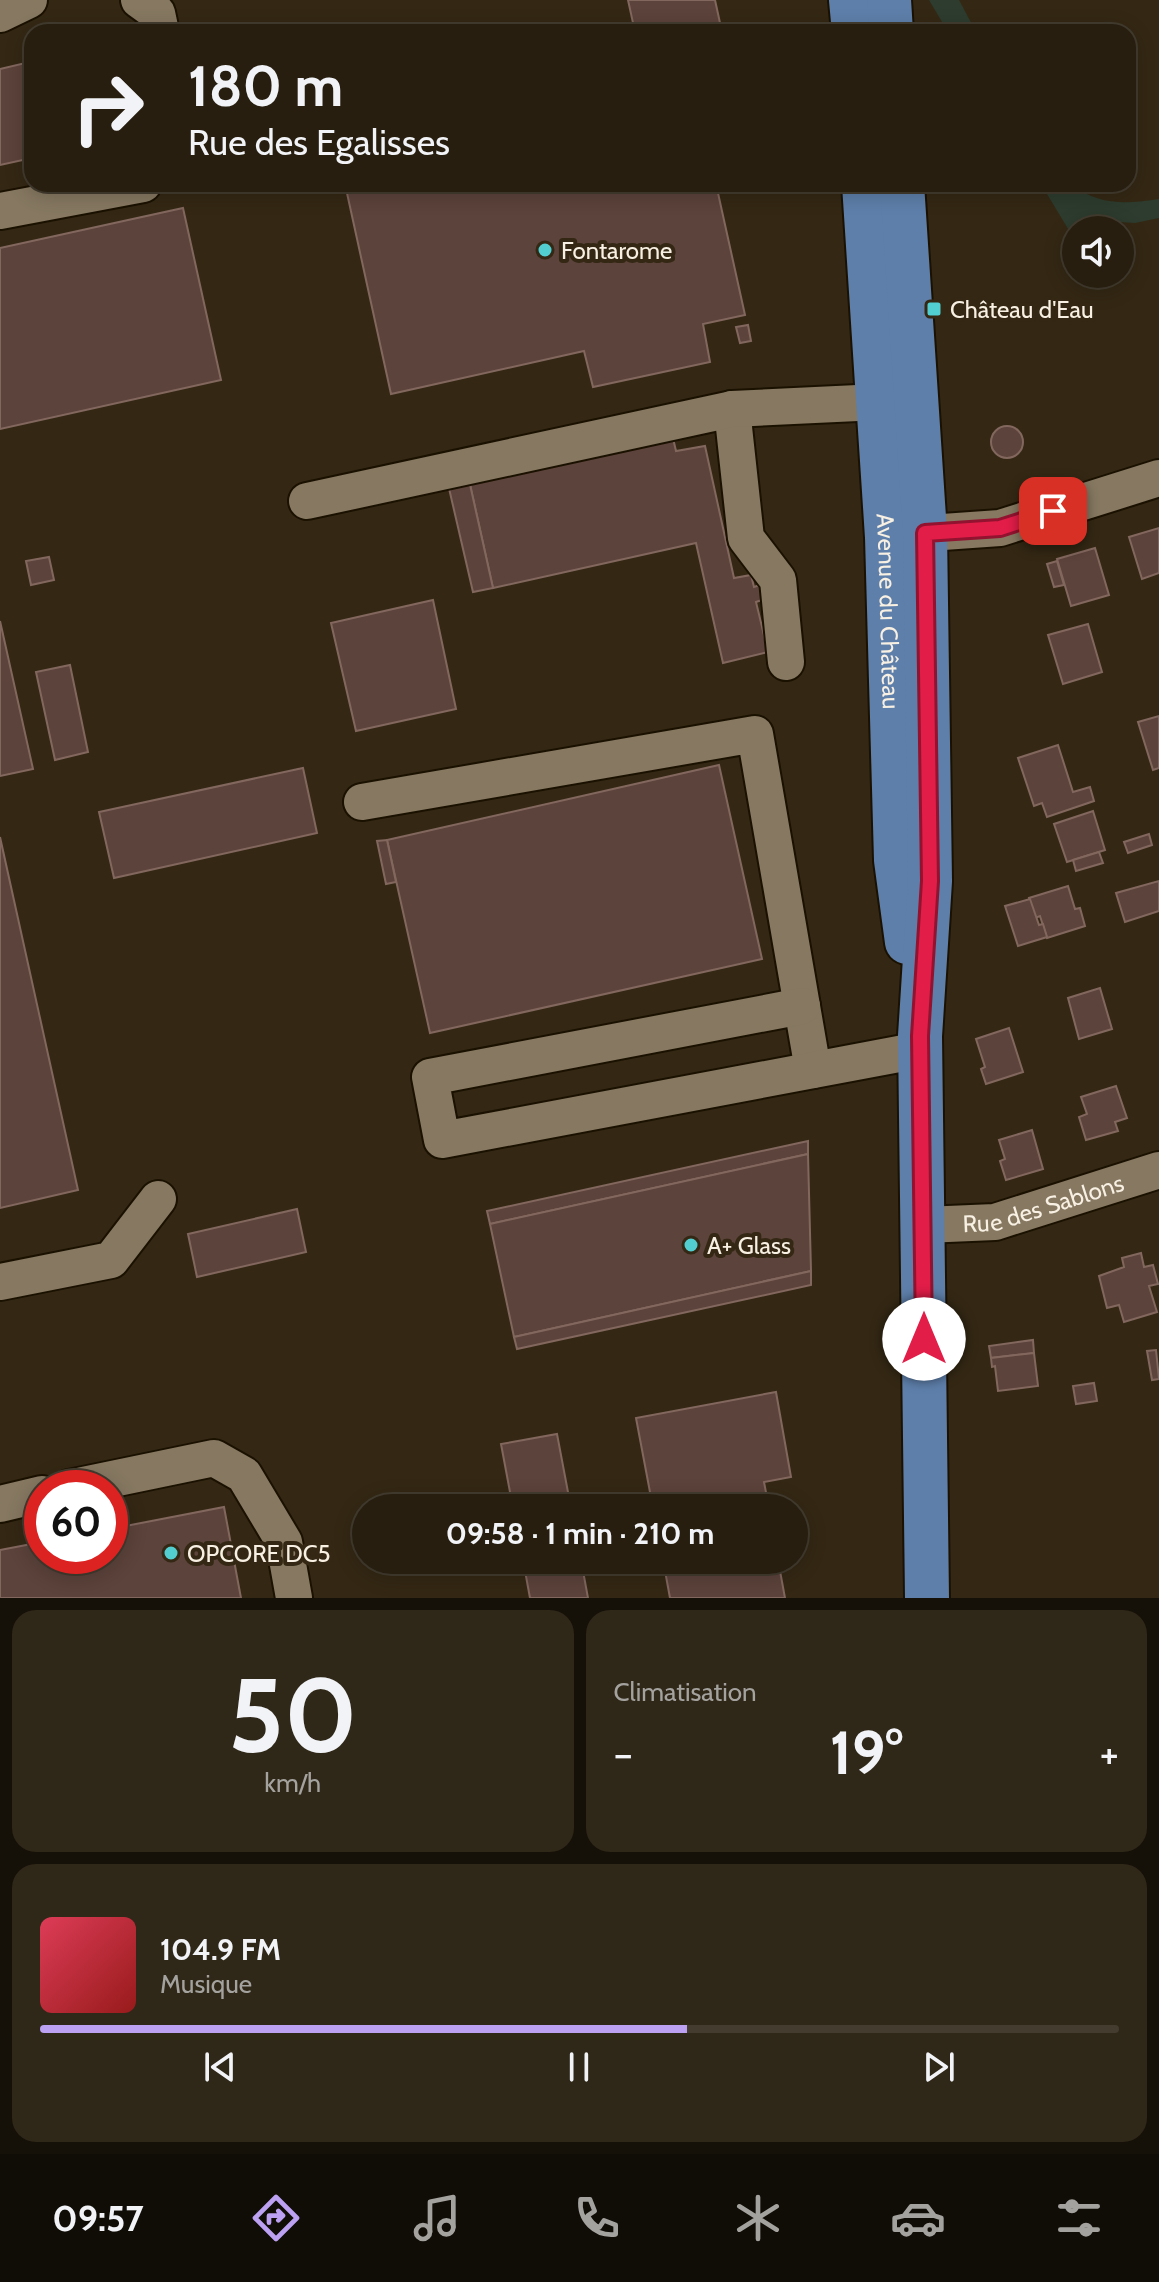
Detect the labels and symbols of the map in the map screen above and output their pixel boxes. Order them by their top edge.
place label: Fontarome [561,236,672,265]
marker: Fontarome [536,241,554,259]
place label: Château d'Eau [950,295,1094,324]
marker: Château d'Eau [925,300,943,318]
pin [1019,477,1087,545]
street label: Avenue du Château [871,512,906,710]
street label: Rue des Sablons [962,1168,1127,1238]
place label: A+ Glass [707,1231,791,1260]
marker: A+ Glass [682,1236,700,1254]
position arrow [882,1297,966,1381]
speed limit sign: 60 [24,1470,128,1574]
place label: OPCORE DC5 [187,1539,331,1568]
marker: OPCORE DC5 [162,1544,180,1562]

